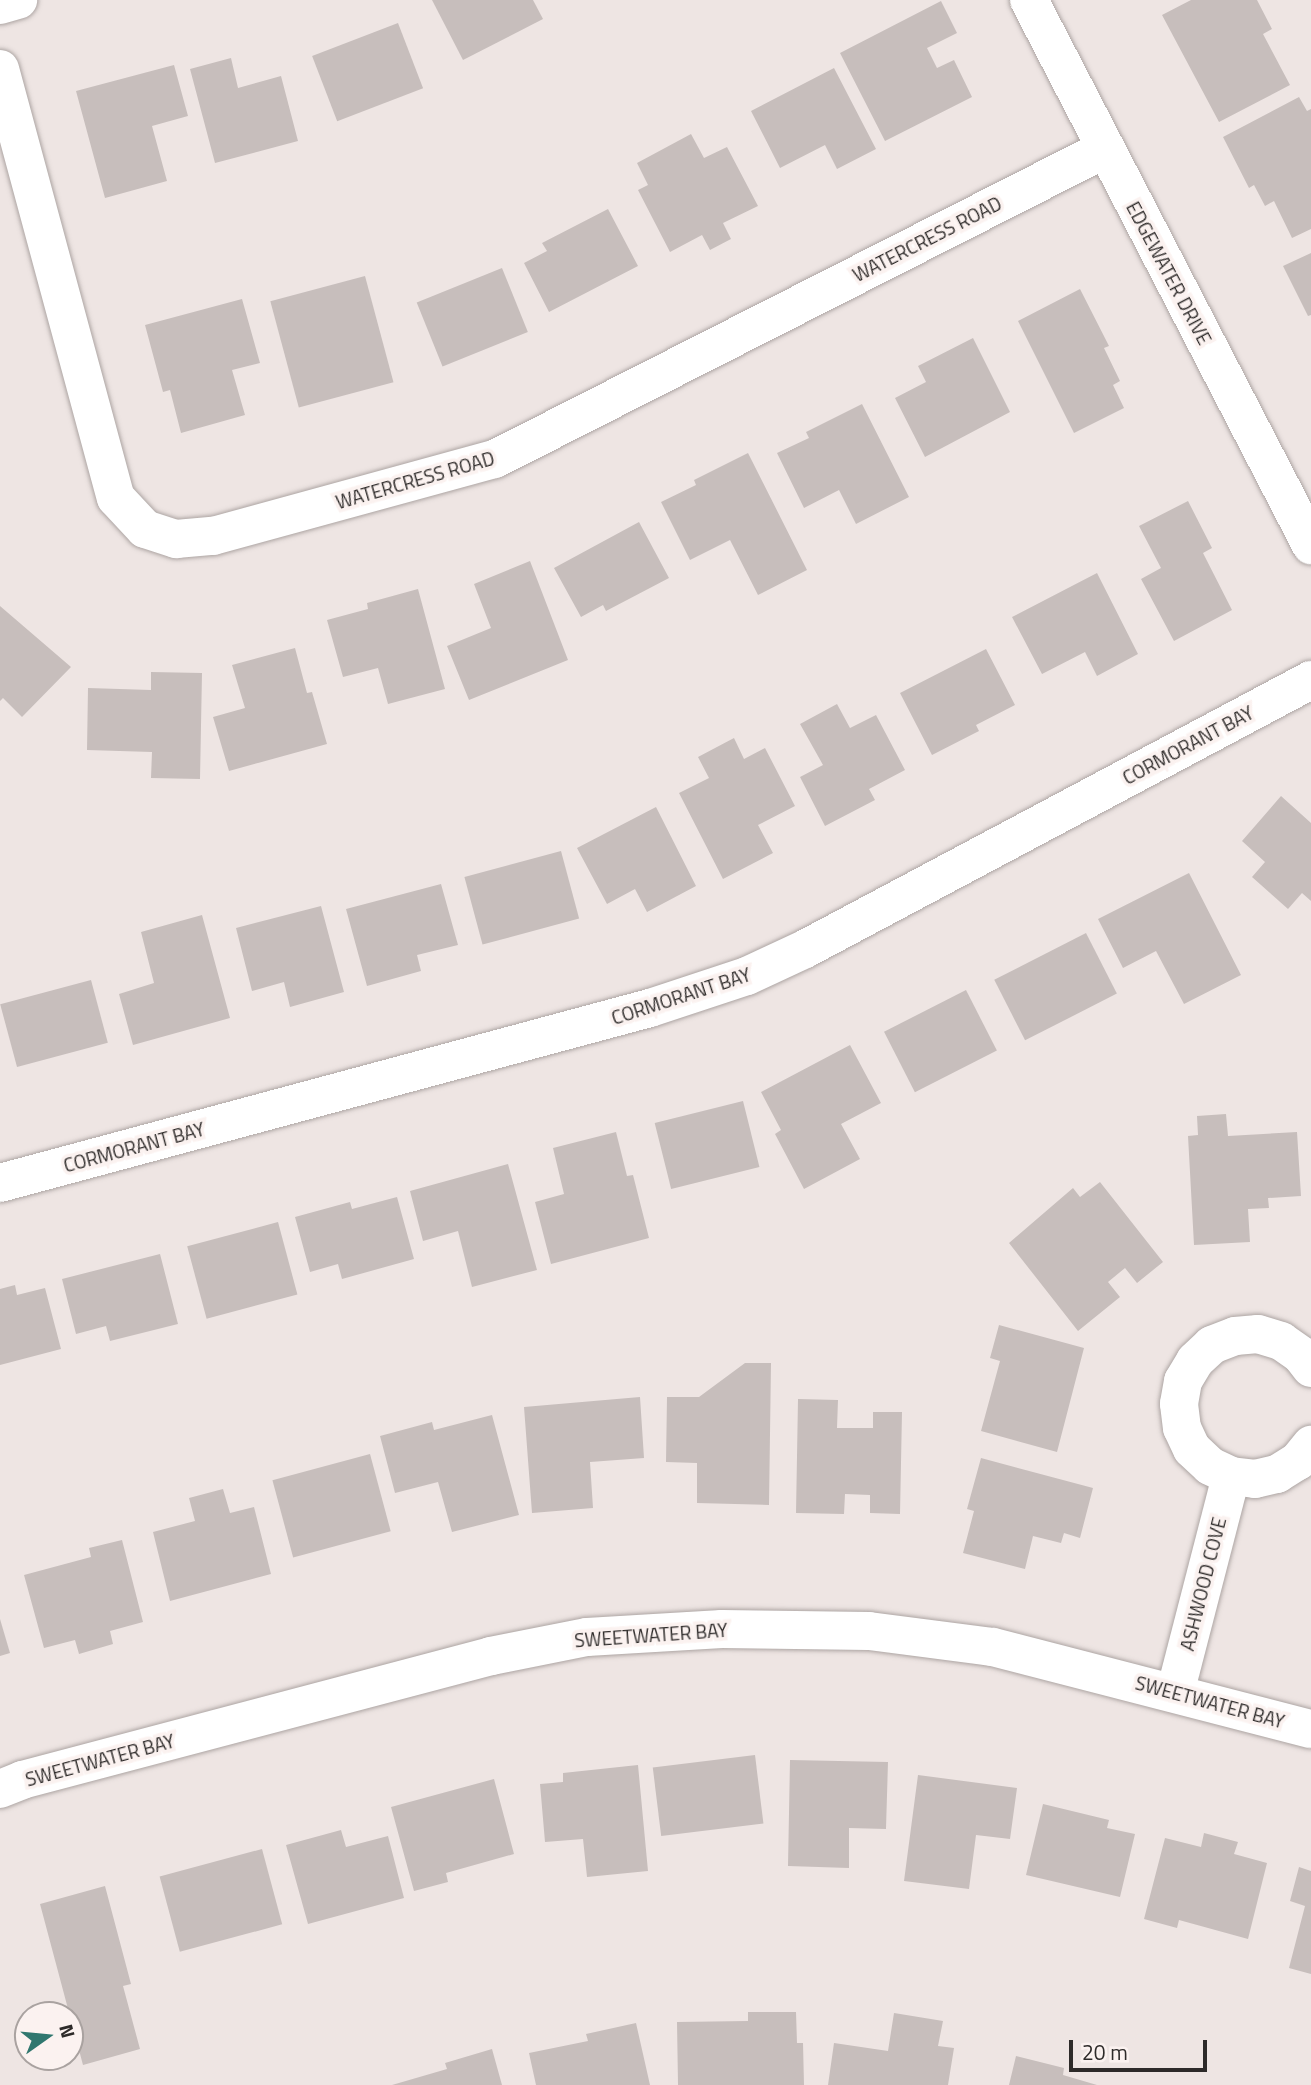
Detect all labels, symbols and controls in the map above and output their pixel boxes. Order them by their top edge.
street label: WATERCRESS ROAD [849,192,1005,286]
street label: EDGEWATER DRIVE [1122,198,1216,348]
street label: WATERCRESS ROAD [333,446,497,514]
street label: CORMORANT BAY [1119,701,1257,789]
street label: CORMORANT BAY [609,963,753,1029]
street label: CORMORANT BAY [61,1117,207,1177]
street label: ASHWOOD COVE [1175,1515,1231,1653]
street label: SWEETWATER BAY [574,1618,728,1652]
street label: SWEETWATER BAY [1133,1671,1287,1733]
street label: SWEETWATER BAY [23,1729,177,1791]
north arrow [14,2001,84,2071]
text: N [52,2021,84,2041]
scale bar [1073,2025,1211,2070]
text: 20 m [1082,2036,1128,2068]

